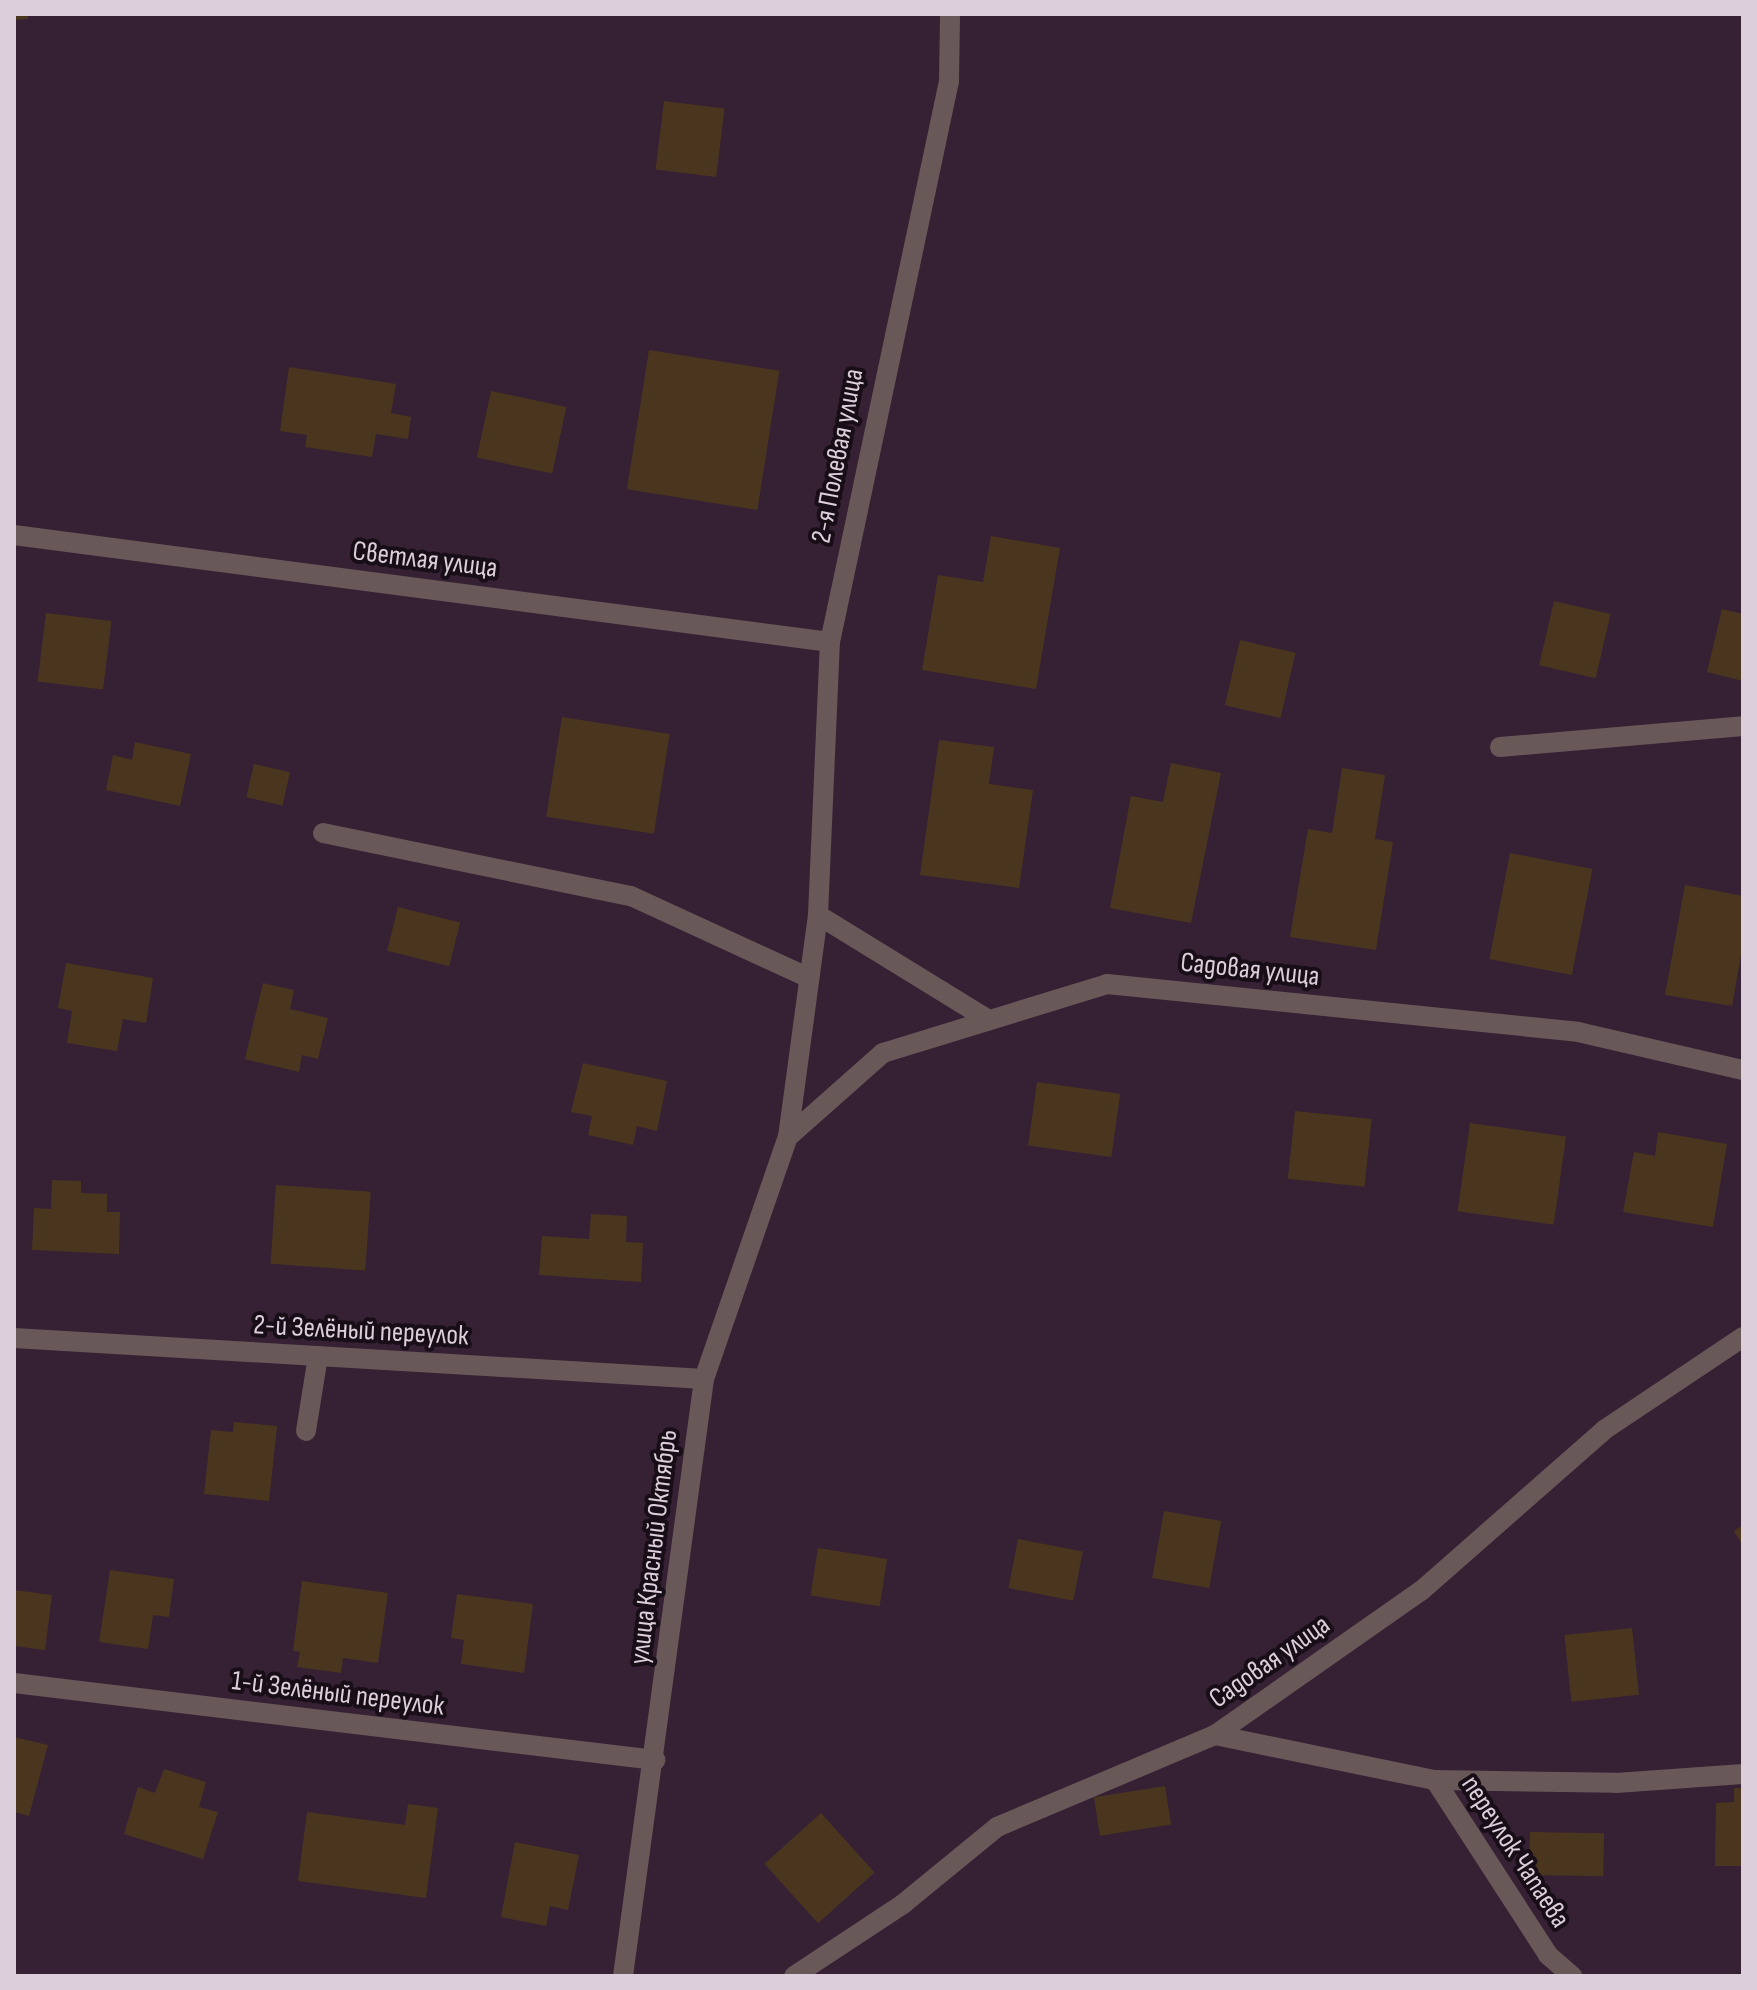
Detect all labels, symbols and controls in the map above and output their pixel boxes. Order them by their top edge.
street label: 2-я Полевая улица [805,366,871,546]
street label: Светлая улица [351,534,499,586]
street label: Садовая улица [1179,946,1321,994]
street label: 2-й Зелёный переулок [253,1309,469,1353]
street label: улица Красный Октябрь [623,1428,685,1666]
street label: Садовая улица [1203,1608,1337,1716]
street label: 1-й Зелёный переулок [230,1664,446,1724]
street label: переулок Чапаева [1454,1770,1576,1934]

